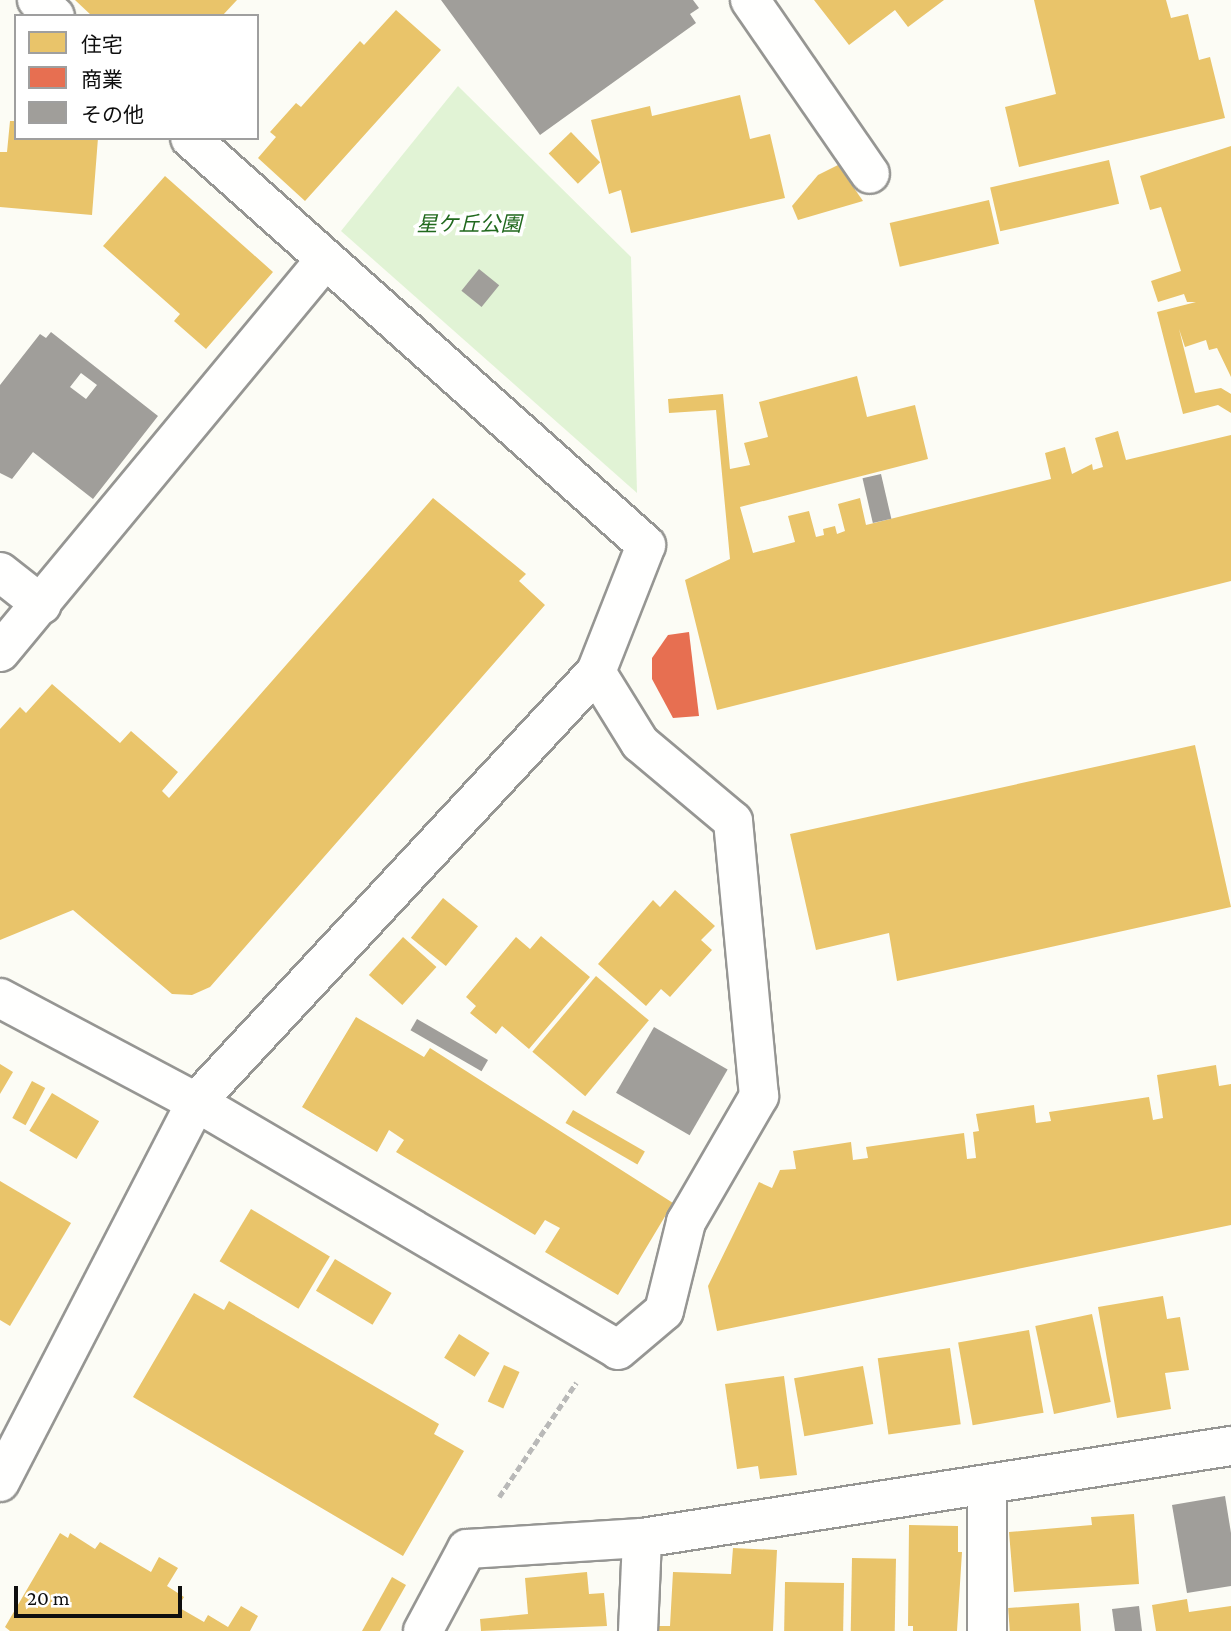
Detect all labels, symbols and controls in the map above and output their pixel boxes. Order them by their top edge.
legend [14,14,259,140]
text: 住宅 [81,33,123,57]
text: 商業 [81,68,123,92]
text: その他 [81,103,144,127]
park label: 星ケ丘公園 [417,211,521,237]
scale bar [18,1572,186,1616]
text: 20 m [27,1586,70,1610]

